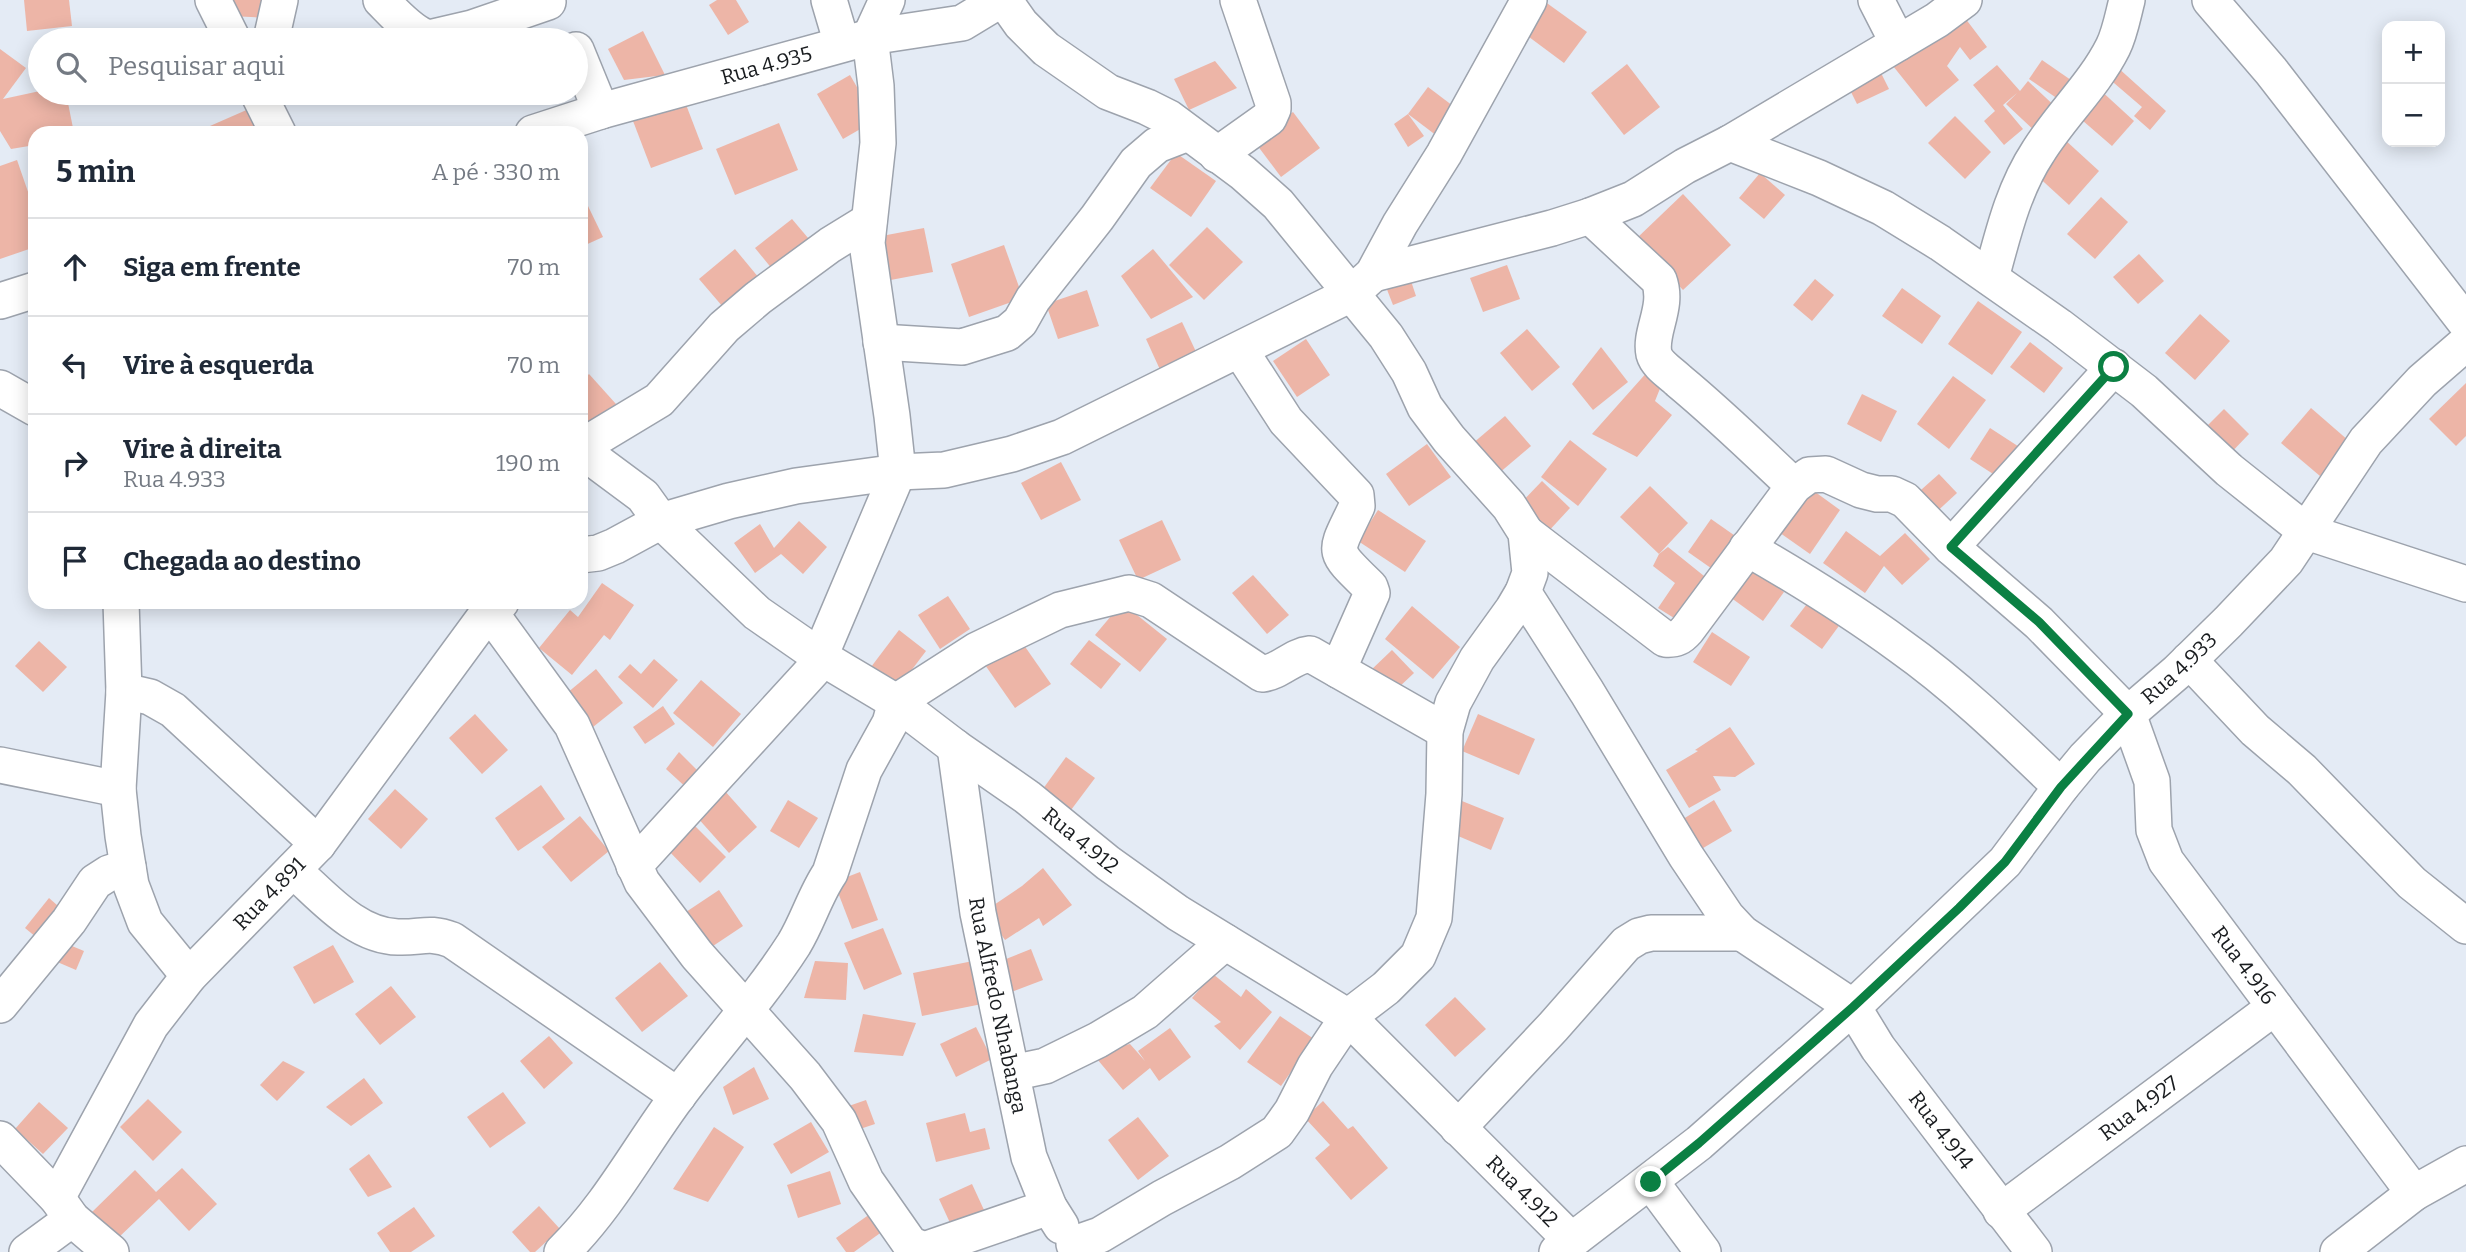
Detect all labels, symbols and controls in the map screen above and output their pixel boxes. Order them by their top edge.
map controls [2382,21,2445,147]
button: + [2382,21,2445,84]
search box [28,28,588,105]
street label: Rua 4.935 [718,41,815,90]
icon: search [52,48,90,86]
text: Pesquisar aqui [108,51,285,82]
button: − [2382,84,2445,147]
text: 5 min [56,154,135,190]
text: A pé · 330 m [432,158,560,186]
icon: ahead [56,248,94,286]
text: Siga em frente [123,252,301,283]
text: 70 m [508,253,560,281]
icon: left [56,346,94,384]
text: Vire à esquerda [123,350,314,381]
text: 70 m [508,351,560,379]
route start [2098,351,2129,382]
text: Vire à direita [123,434,282,465]
icon: right [56,444,94,482]
text: 190 m [496,449,560,477]
text: Rua 4.933 [123,465,226,493]
icon: arrive [56,542,94,580]
text: Chegada ao destino [123,546,361,577]
street label: Rua 4.933 [2136,627,2223,710]
street label: Rua 4.912 [1037,802,1124,879]
street label: Rua 4.891 [228,851,311,936]
street label: Rua Alfredo Nhabanga [963,895,1033,1117]
street label: Rua 4.916 [2206,921,2282,1010]
street label: Rua 4.927 [2094,1070,2184,1146]
street label: Rua 4.914 [1903,1086,1979,1175]
street label: Rua 4.912 [1481,1150,1563,1232]
route end [1635,1166,1666,1197]

